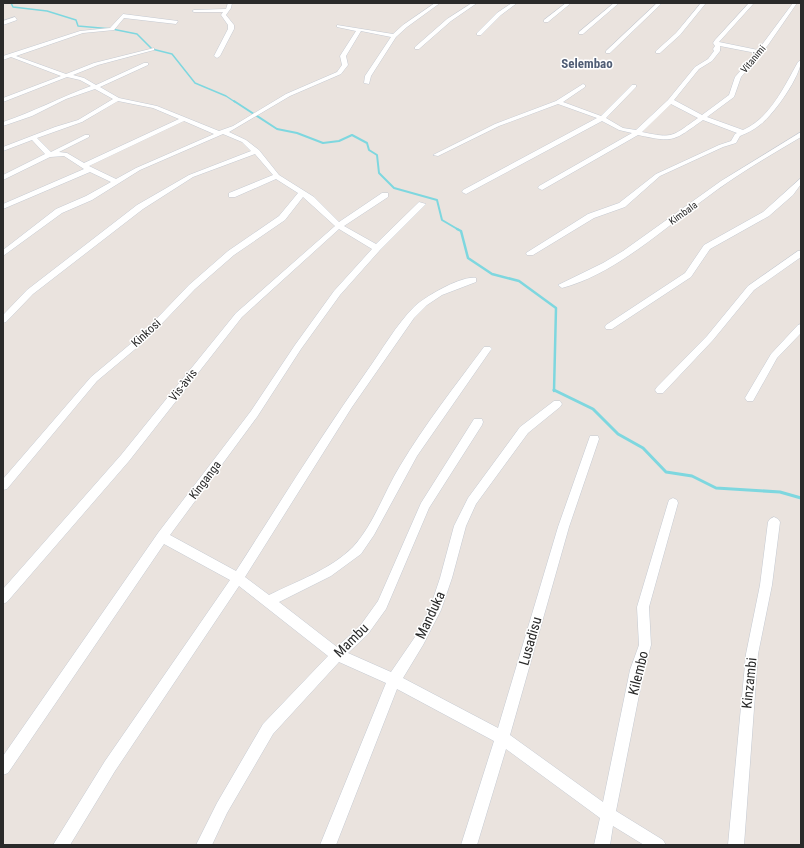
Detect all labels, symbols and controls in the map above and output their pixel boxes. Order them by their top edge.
street label: Vitanimi [738,43,768,75]
district label: Selembao [561,56,613,71]
street label: Kimbala [667,199,699,227]
street label: Kinkosi [129,316,163,350]
street label: Vis-àvis [166,366,200,404]
street label: Kinganga [186,458,224,502]
street label: Manduka [412,589,448,641]
street label: Lusadisu [515,615,545,667]
street label: Mambu [331,620,371,660]
street label: Kilembo [625,649,651,697]
street label: Kinzambi [738,657,760,709]

